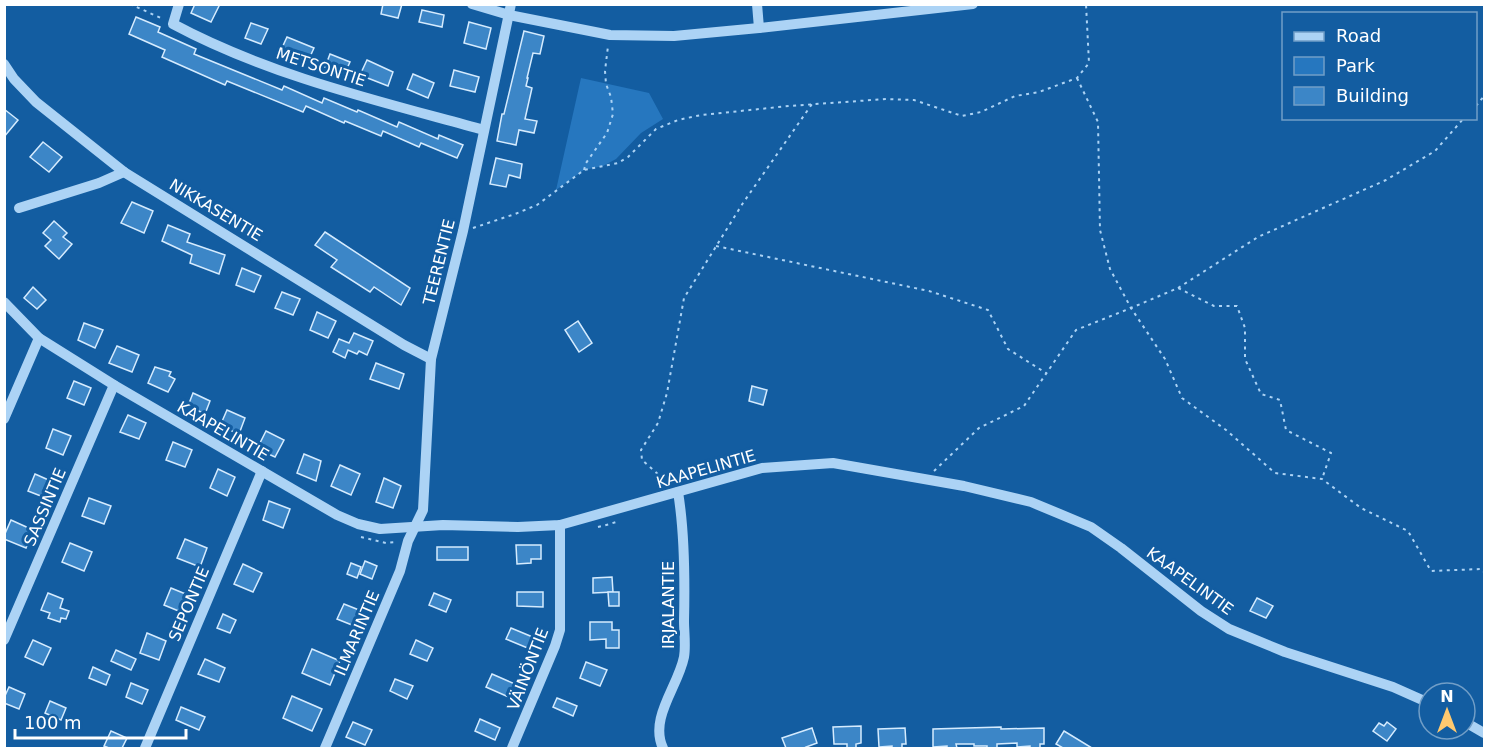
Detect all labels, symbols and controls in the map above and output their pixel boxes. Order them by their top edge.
legend [1282,12,1477,120]
text: Road [1336,25,1381,46]
street label: METSONTIE [274,44,368,90]
text: Park [1336,55,1375,76]
text: Building [1336,85,1409,106]
street label: NIKKASENTIE [166,175,266,245]
street label: TEERENTIE [419,217,459,308]
street label: KAAPELINTIE [174,397,272,465]
street label: KAAPELINTIE [654,446,758,492]
street label: SASSINTIE [20,465,70,549]
street label: KAAPELINTIE [1143,543,1237,619]
street label: IRJALANTIE [659,561,678,649]
street label: SEPONTIE [165,564,213,644]
street label: ILMARINTIE [331,587,383,679]
street label: VÄINÖNTIE [504,625,552,713]
north arrow [1417,681,1477,741]
text: N [1440,687,1454,706]
scale bar [15,702,186,740]
text: 100 m [24,712,82,733]

